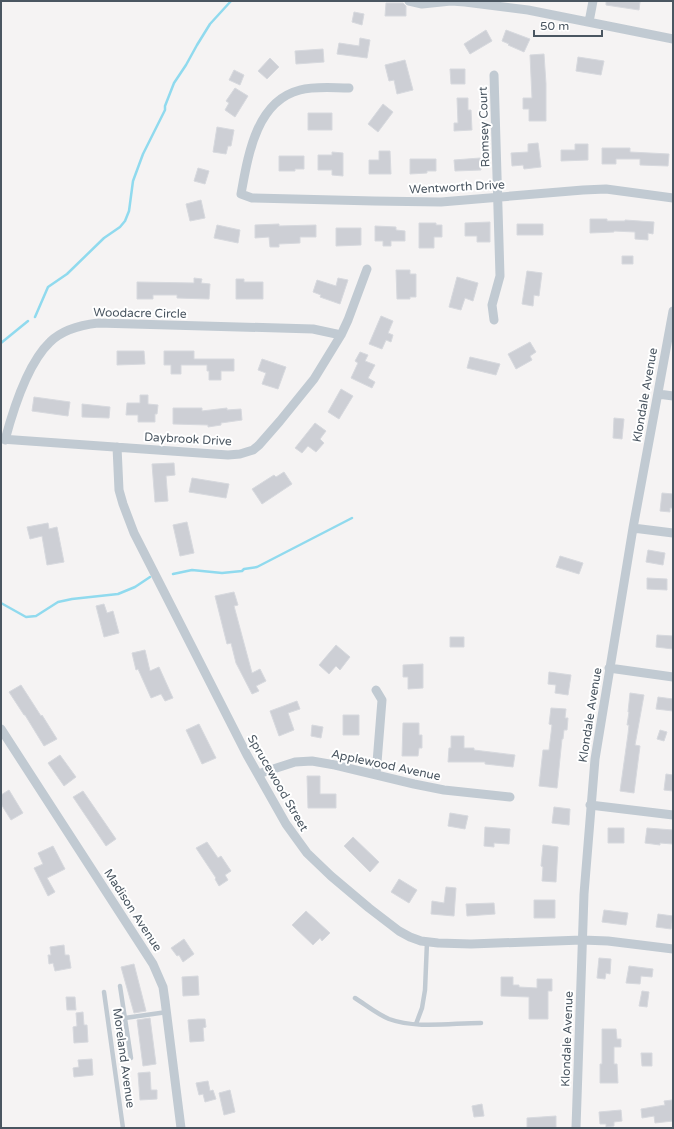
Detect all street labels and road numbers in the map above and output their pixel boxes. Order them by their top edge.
street label: Romsey Court [476,86,492,168]
street label: Wentworth Drive [409,177,505,197]
street label: Woodacre Circle [93,305,187,321]
street label: Klondale Avenue [630,346,660,443]
street label: Daybrook Drive [144,430,232,448]
street label: Klondale Avenue [576,666,604,763]
street label: Sprucewood Street [245,732,311,834]
street label: Applewood Avenue [330,747,442,783]
street label: Madison Avenue [101,866,165,954]
street label: Klondale Avenue [558,991,576,1087]
street label: Moreland Avenue [110,1007,138,1109]

